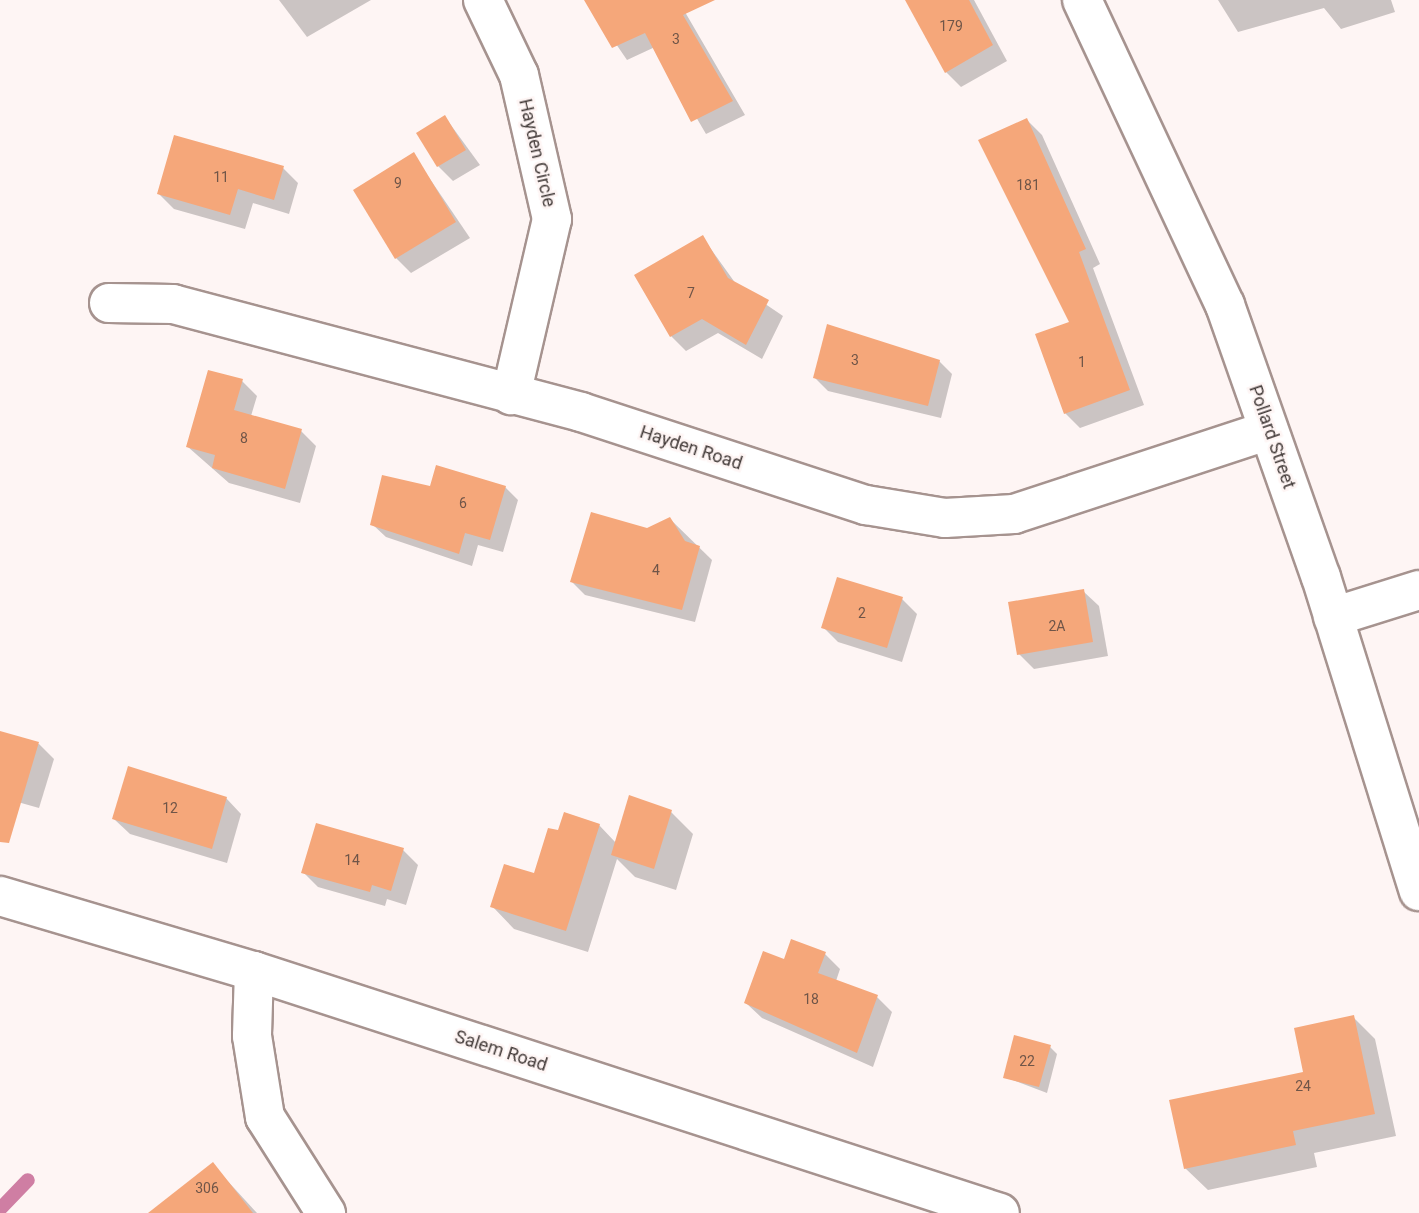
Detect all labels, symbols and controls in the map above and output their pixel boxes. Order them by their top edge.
house number: 179 [939,18,963,34]
house number: 3 [672,31,680,47]
street label: Hayden Circle [514,97,560,209]
house number: 11 [213,169,229,185]
house number: 9 [394,175,402,191]
house number: 181 [1016,177,1040,193]
house number: 7 [687,285,695,301]
house number: 3 [851,352,859,368]
house number: 1 [1078,354,1086,370]
street label: Pollard Street [1244,382,1300,492]
street label: Hayden Road [637,421,745,475]
house number: 8 [240,430,248,446]
house number: 6 [459,495,467,511]
house number: 4 [652,562,660,578]
house number: 2 [858,605,866,621]
house number: 2A [1048,618,1066,634]
house number: 12 [162,800,178,816]
house number: 14 [344,852,360,868]
house number: 18 [803,991,819,1007]
street label: Salem Road [452,1026,550,1076]
house number: 22 [1019,1053,1035,1069]
house number: 24 [1295,1078,1311,1094]
house number: 306 [195,1180,219,1196]

